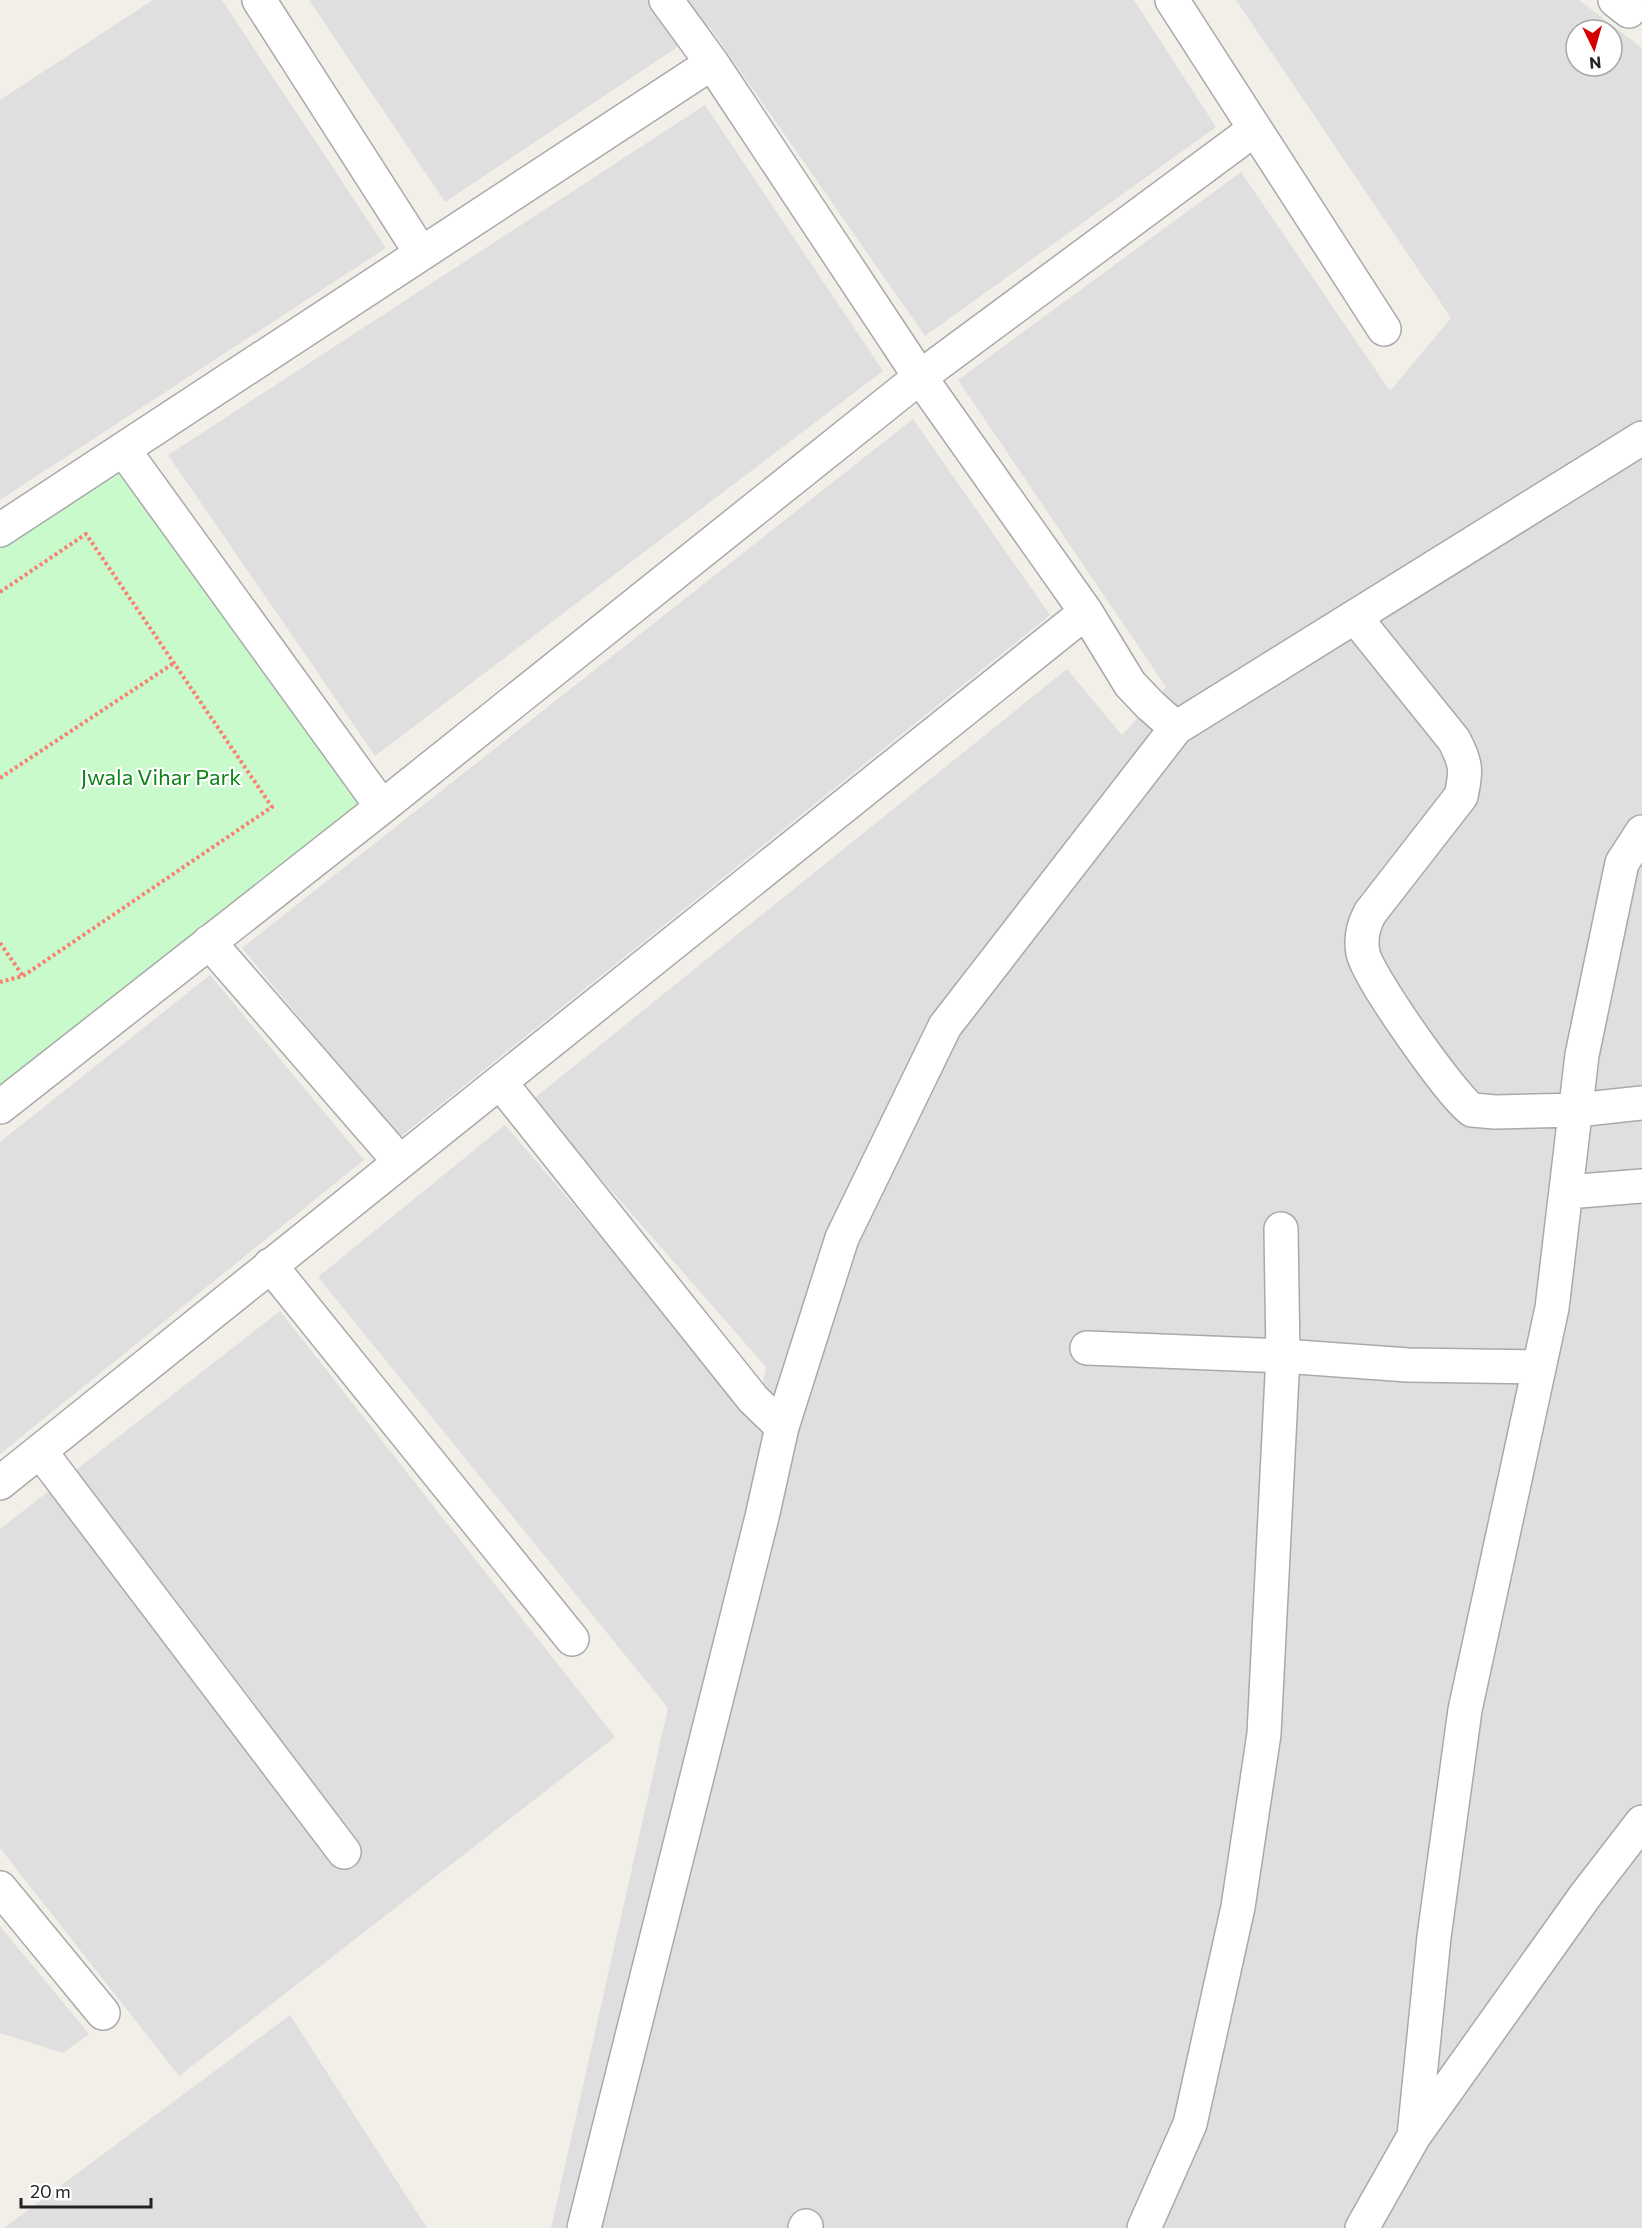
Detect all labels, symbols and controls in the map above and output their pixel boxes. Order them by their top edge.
north arrow [1564,18,1624,78]
text: N [1589,53,1602,73]
park label: Jwala Vihar Park [81,763,241,790]
scale bar [21,2171,152,2209]
text: 20 m [30,2180,71,2202]

